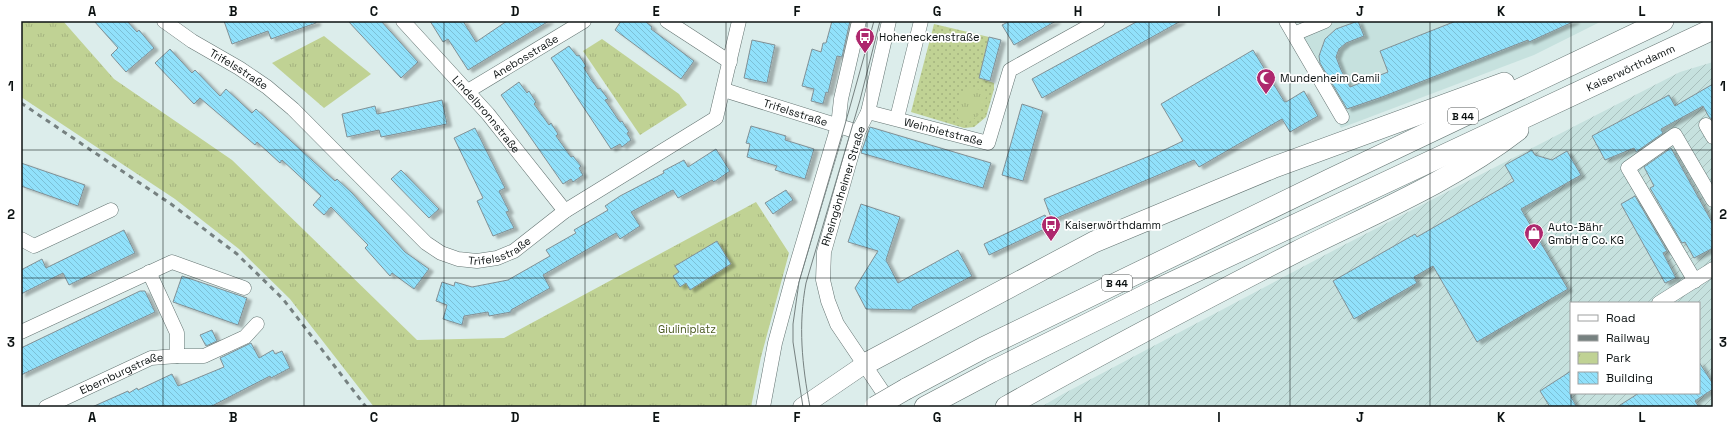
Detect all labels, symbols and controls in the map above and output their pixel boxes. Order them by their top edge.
text: A [88,3,97,20]
text: B [229,3,238,20]
text: C [370,3,378,20]
text: D [511,3,520,20]
text: E [652,3,660,20]
text: F [794,3,801,20]
text: G [933,3,941,20]
text: H [1074,3,1082,20]
text: I [1217,3,1221,20]
text: J [1356,3,1364,20]
text: K [1497,3,1506,20]
text: L [1638,3,1646,20]
bus stop icon: Hoheneckenstraße [854,26,876,54]
place label: Hoheneckenstraße [879,30,979,44]
street label: Anebosstraße [490,31,561,82]
street label: Kaiserwörthdamm [1584,41,1677,94]
street label: Trifelsstraße [207,46,271,93]
mosque icon: Mundenheim Camii [1255,67,1277,95]
place label: Mundenheim Camii [1280,71,1380,85]
street label: Lindelbronnstraße [449,73,523,156]
text: 1 [8,78,14,95]
text: 1 [1720,78,1726,95]
street label: Trifelsstraße [762,96,829,129]
road number: B 44 [1448,108,1478,124]
street label: Weinbietstraße [903,115,985,148]
street label: Rheingönheimer Straße [818,124,868,248]
text: 2 [7,206,15,223]
text: 2 [1719,206,1727,223]
bus stop icon: Kaiserwörthdamm [1040,214,1062,242]
place label: Kaiserwörthdamm [1065,218,1161,232]
place label: Auto-Bähr GmbH & Co. KG [1548,220,1624,247]
shop icon: Auto-Bähr GmbH & Co. KG [1523,222,1545,250]
street label: Trifelsstraße [468,234,533,268]
road number: B 44 [1102,275,1132,291]
legend [1570,302,1700,394]
text: Road [1606,310,1635,326]
park label: Giuliniplatz [658,322,716,336]
text: Railway [1606,330,1650,346]
text: 3 [7,334,15,351]
text: 3 [1719,334,1727,351]
street label: Ebernburgstraße [77,350,164,397]
text: Park [1606,350,1631,366]
text: Building [1606,370,1653,386]
text: A [88,409,97,426]
text: B [229,409,238,426]
text: C [370,409,378,426]
text: D [511,409,520,426]
text: E [652,409,660,426]
text: F [794,409,801,426]
text: G [933,409,941,426]
text: H [1074,409,1082,426]
text: I [1217,409,1221,426]
text: J [1356,409,1364,426]
text: K [1497,409,1506,426]
text: L [1638,409,1646,426]

